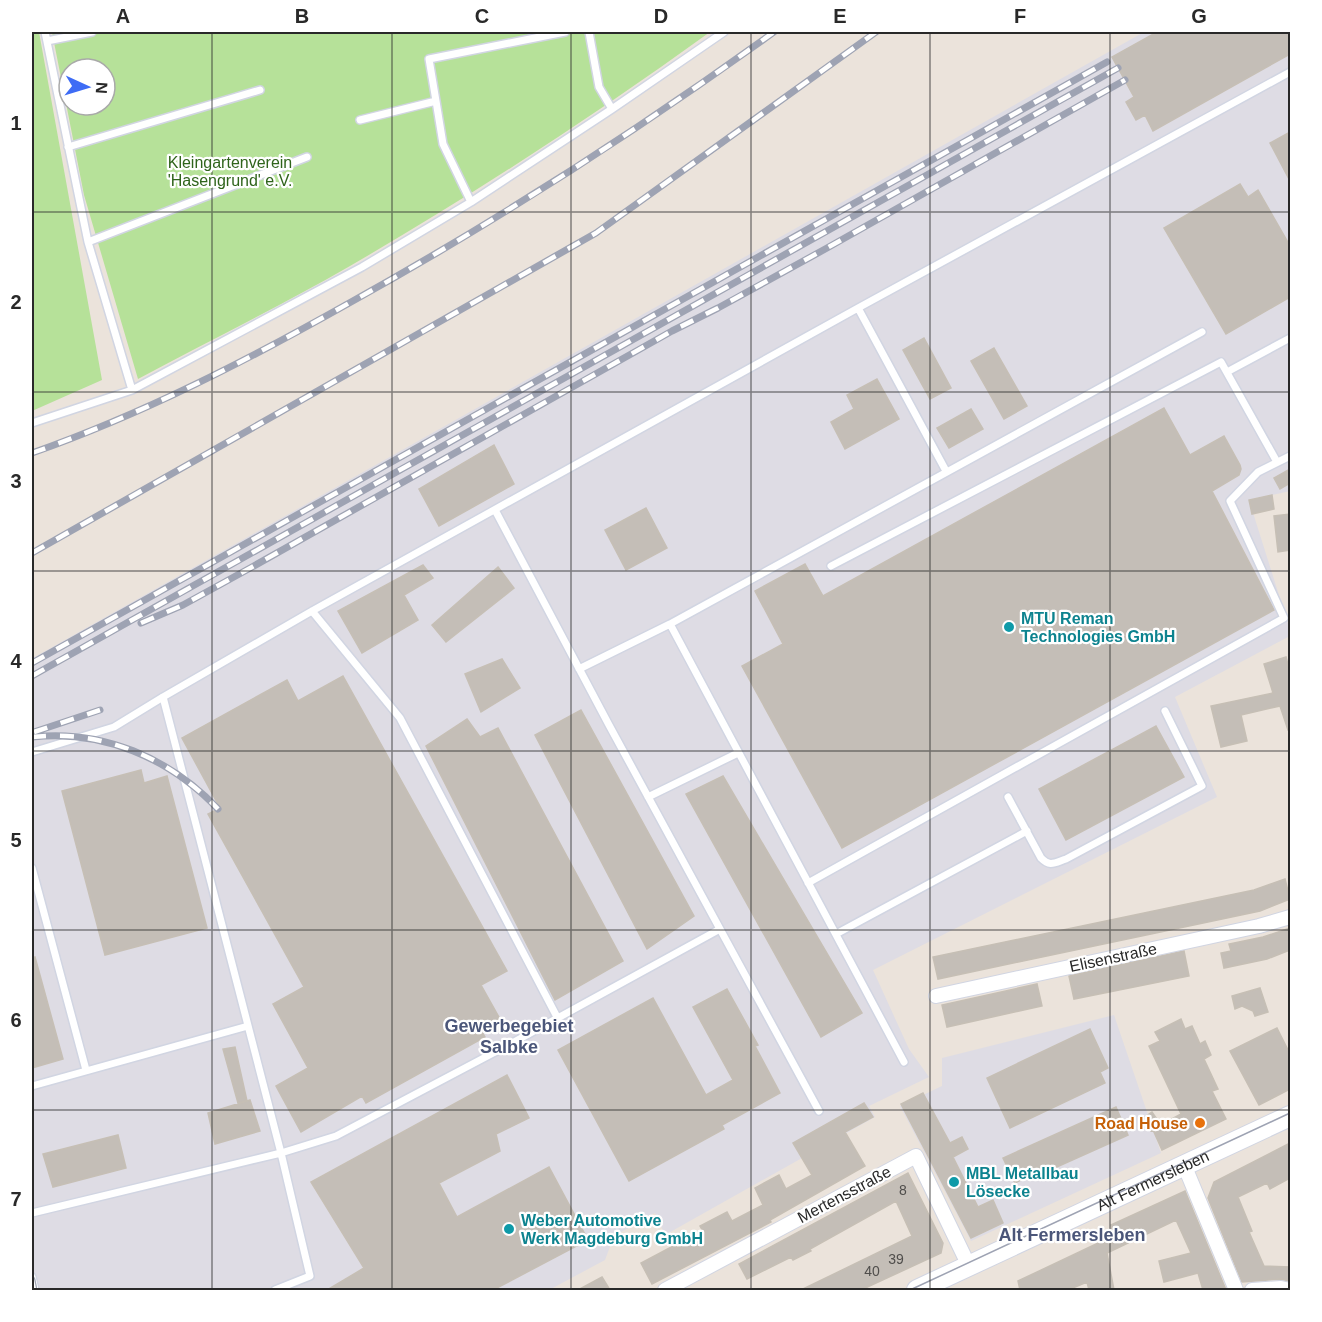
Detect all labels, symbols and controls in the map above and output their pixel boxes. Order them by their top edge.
text: A [116,5,130,27]
text: B [295,5,309,27]
text: C [475,5,489,27]
text: D [654,5,668,27]
text: E [833,5,847,27]
text: F [1014,5,1026,27]
text: G [1191,5,1207,27]
north arrow [57,57,117,117]
text: N [93,82,110,94]
text: 1 [10,112,22,134]
park label: Kleingartenverein 'Hasengrund' e.V. [168,154,292,189]
text: 2 [10,291,22,313]
text: 3 [10,470,22,492]
place label: MTU Reman Technologies GmbH [1021,610,1175,645]
marker: MTU Reman Technologies GmbH [1002,620,1016,634]
text: 4 [10,650,22,672]
text: 5 [10,829,22,851]
street label: Elisenstraße [1068,940,1158,975]
text: 6 [10,1009,22,1031]
district label: Gewerbegebiet Salbke [444,1016,574,1057]
place label: Road House [1095,1115,1188,1132]
marker: Road House [1193,1116,1207,1130]
street label: Alt Fermersleben [1094,1147,1212,1214]
street label: Mertensstraße [795,1163,894,1226]
place label: MBL Metallbau Lösecke [966,1165,1079,1200]
marker: MBL Metallbau Lösecke [947,1175,961,1189]
house number: 8 [899,1182,907,1198]
text: 7 [10,1188,22,1210]
place label: Weber Automotive Werk Magdeburg GmbH [521,1212,703,1247]
marker: Weber Automotive Werk Magdeburg GmbH [502,1222,516,1236]
district label: Alt Fermersleben [998,1225,1146,1245]
house number: 39 [888,1251,904,1267]
house number: 40 [864,1263,880,1279]

